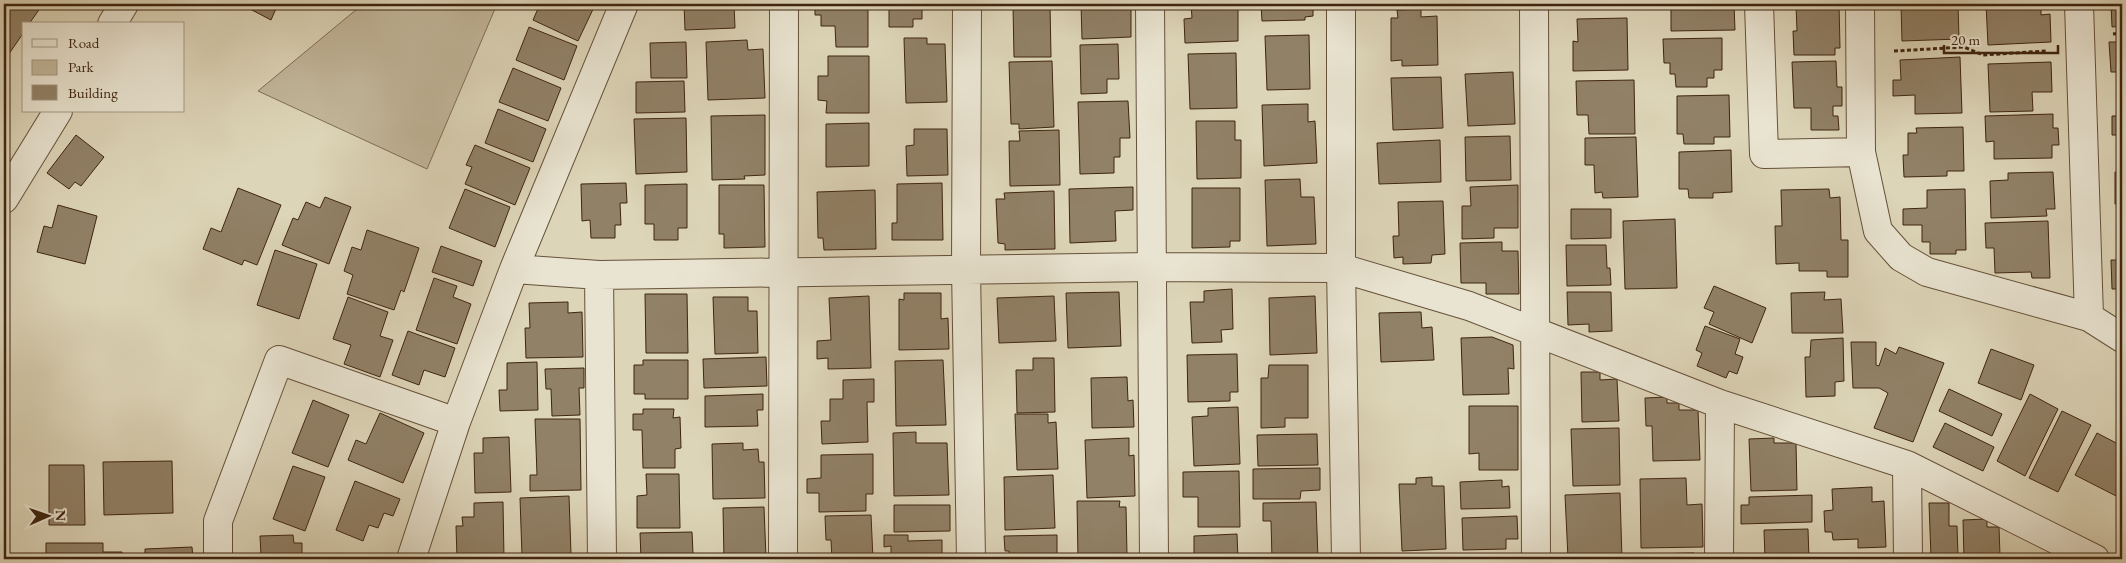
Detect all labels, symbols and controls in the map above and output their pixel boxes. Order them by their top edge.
legend [22,22,185,112]
scale bar [1944,22,2057,54]
text: 20 m [1951,30,1980,49]
text: Road [68,33,100,52]
text: Park [68,57,95,76]
text: Building [68,83,118,102]
north arrow [22,490,72,540]
text: N [52,510,70,522]

